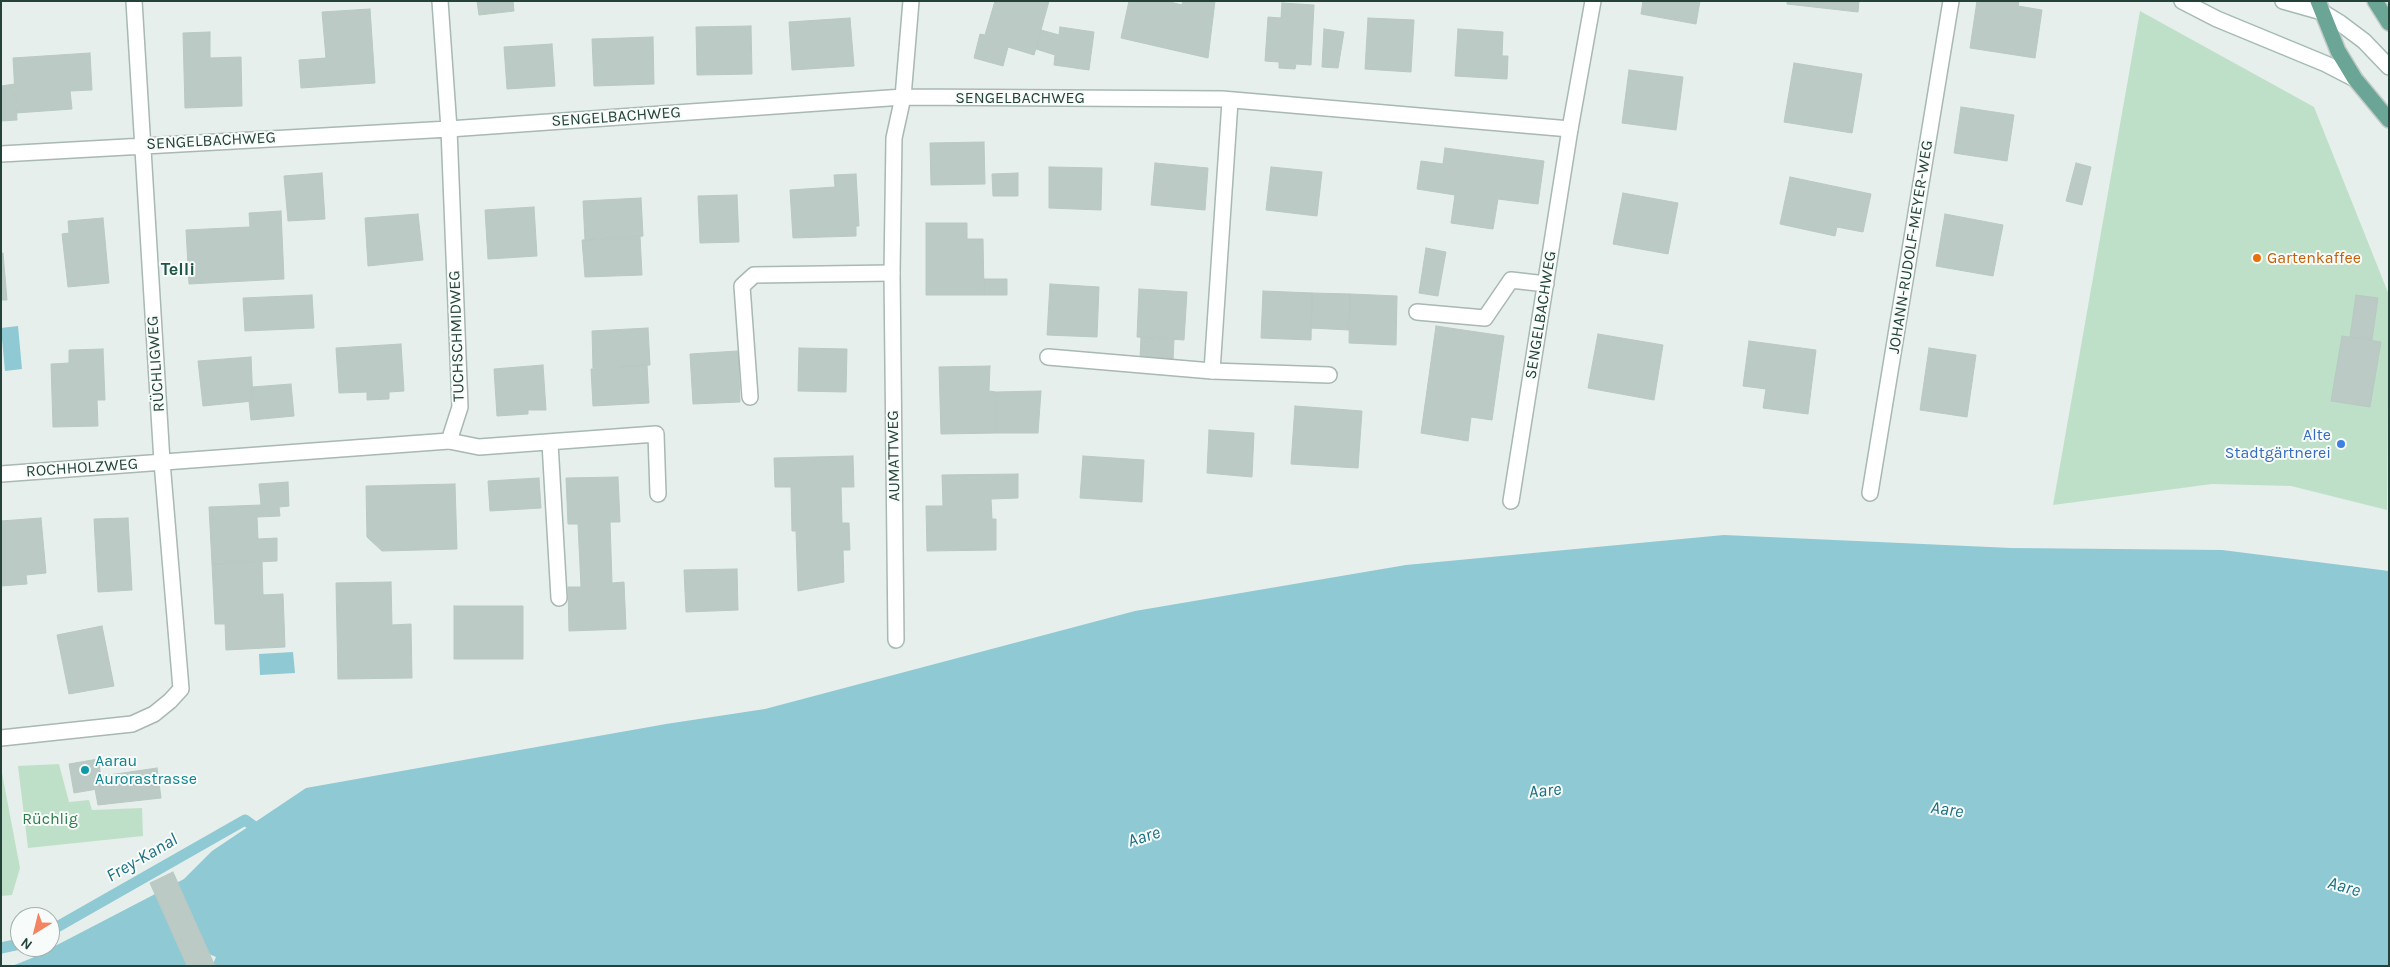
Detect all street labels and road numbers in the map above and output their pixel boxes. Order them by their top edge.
street label: SENGELBACHWEG [955,88,1085,108]
street label: SENGELBACHWEG [551,103,681,131]
street label: SENGELBACHWEG [146,128,276,154]
street label: JOHANN-RUDOLF-MEYER-WEG [1885,139,1937,355]
street label: SENGELBACHWEG [1521,249,1561,381]
street label: TUCHSCHMIDWEG [445,270,469,402]
street label: RÜCHLIGWEG [143,315,169,413]
street label: AUMATTWEG [884,410,904,502]
street label: ROCHHOLZWEG [25,455,139,481]

